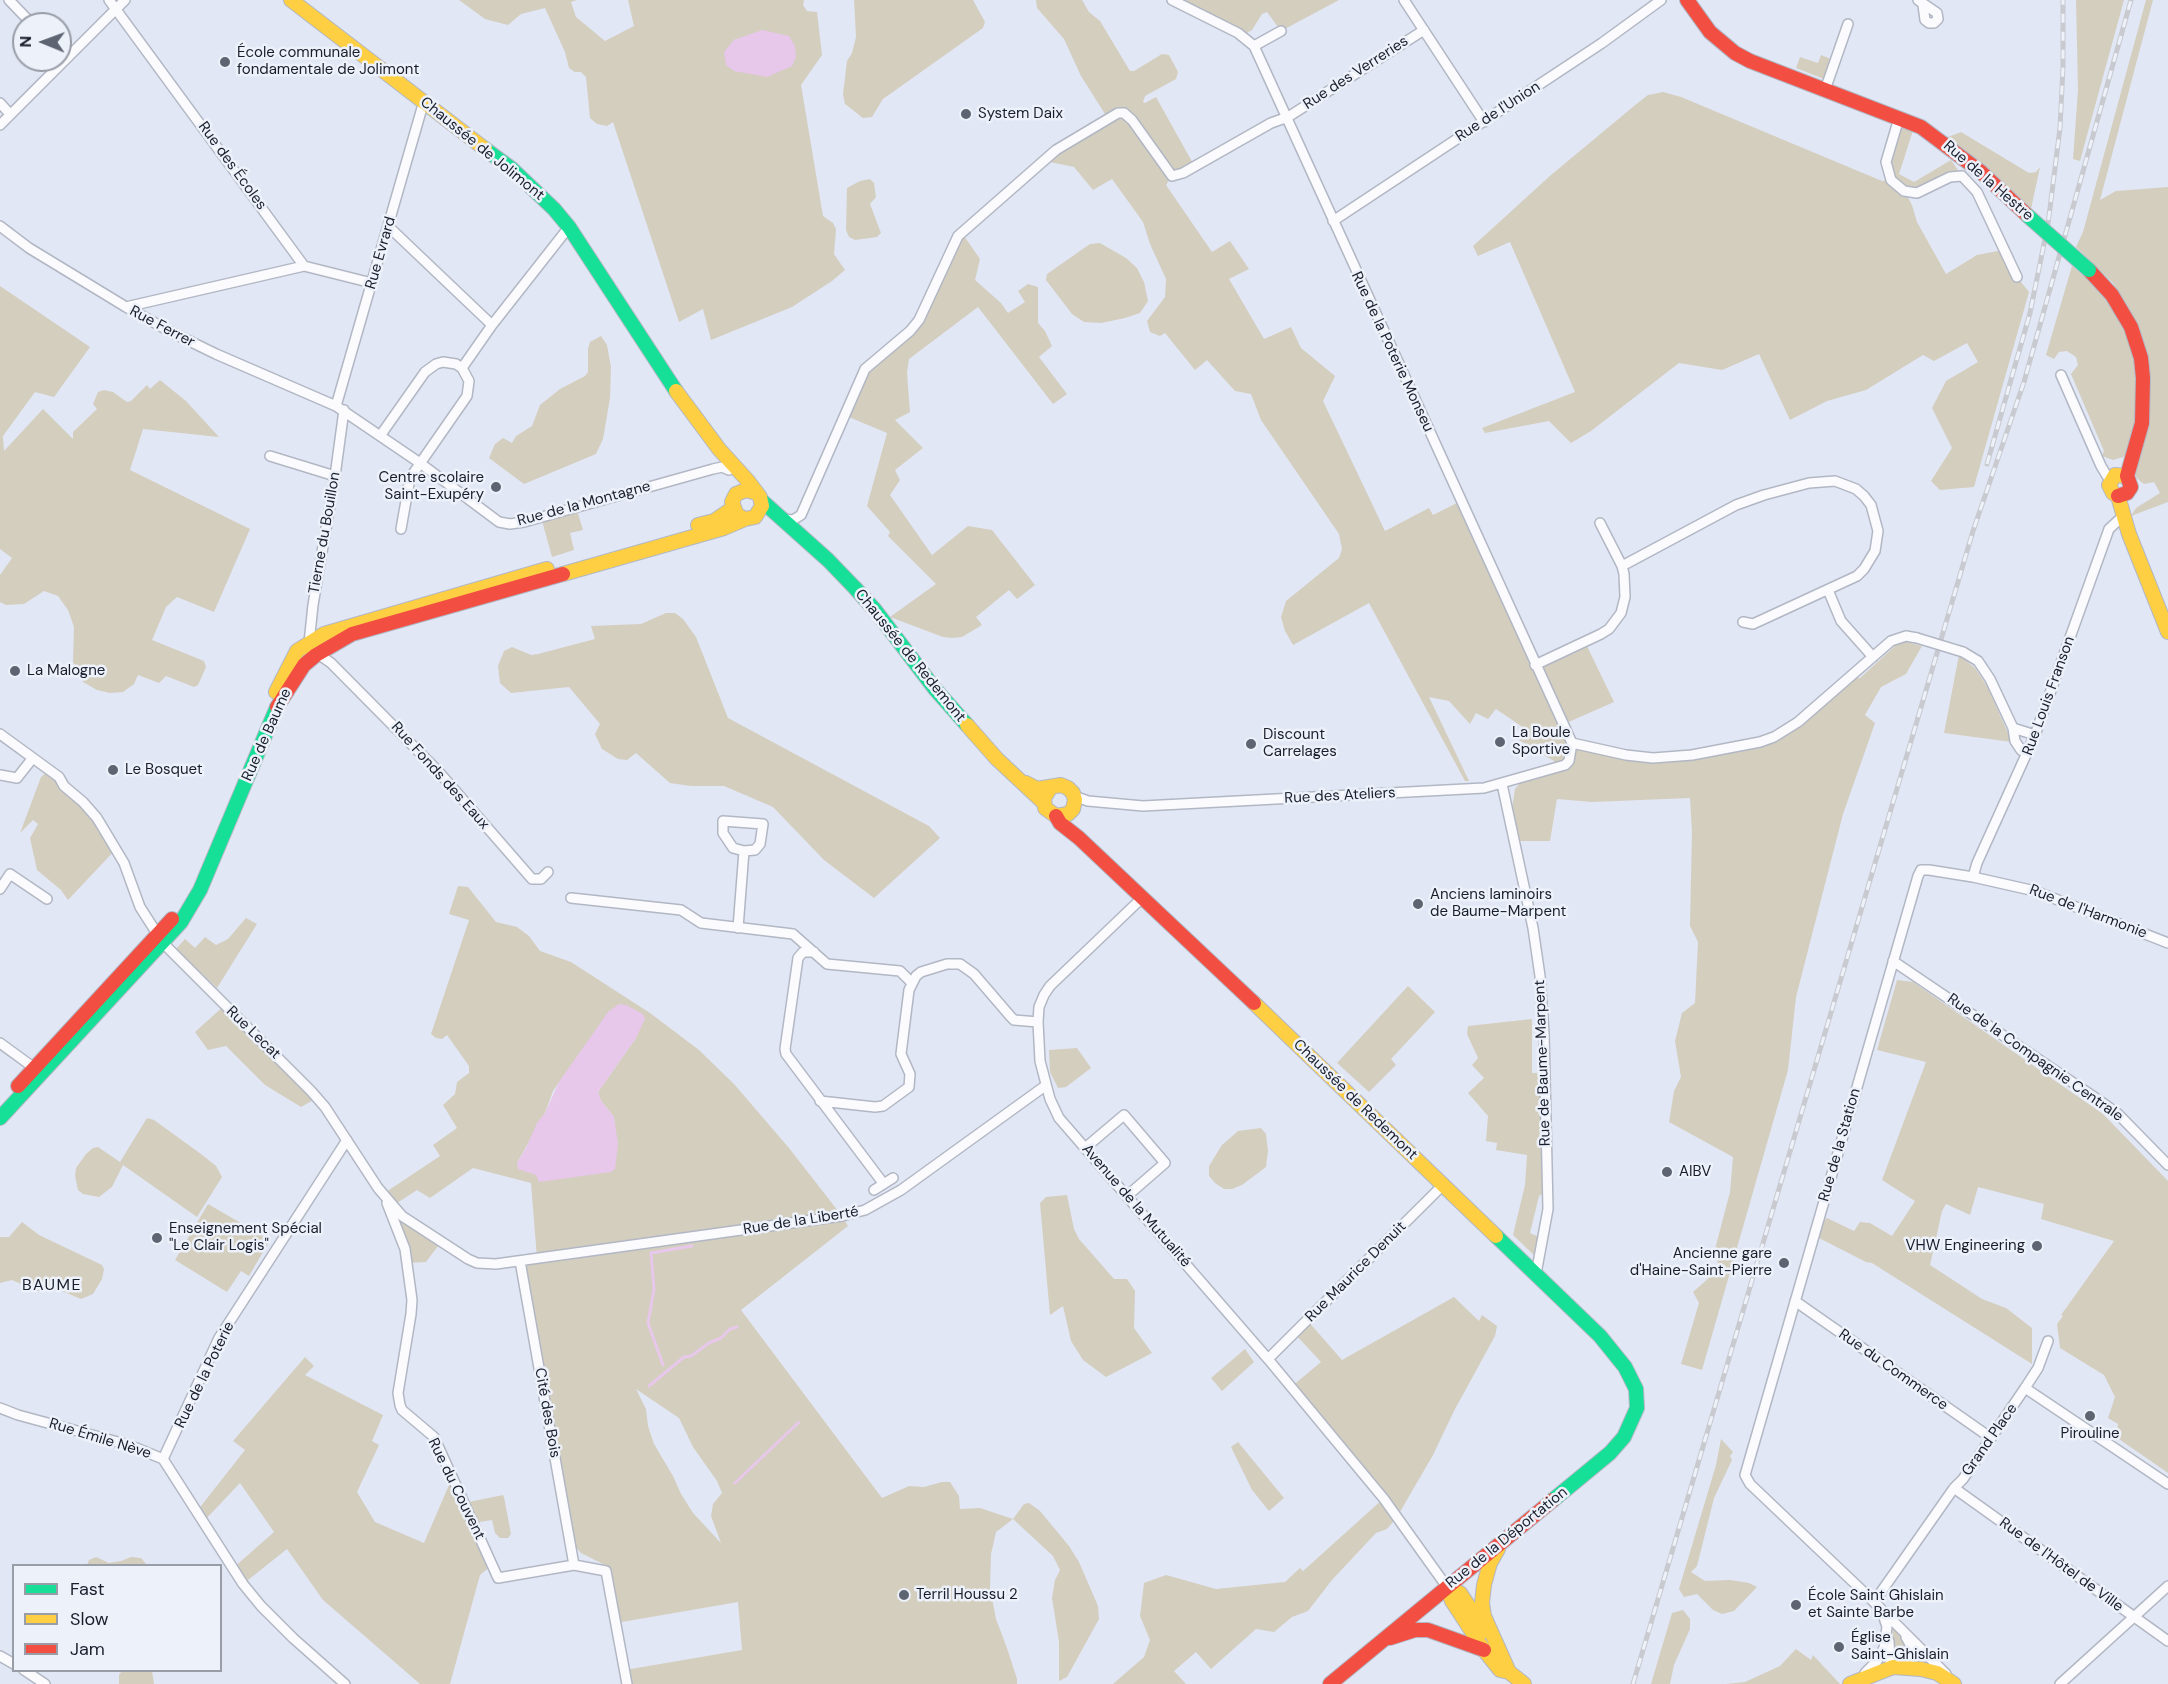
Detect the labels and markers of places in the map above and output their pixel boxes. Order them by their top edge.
place label: École communale fondamentale de Jolimont [237,44,419,79]
marker: École communale fondamentale de Jolimont [218,55,232,69]
place label: System Daix [978,105,1063,123]
marker: System Daix [959,107,973,121]
place label: Centre scolaire Saint-Exupéry [379,469,484,504]
marker: Centre scolaire Saint-Exupéry [489,480,503,494]
place label: La Malogne [27,662,105,680]
marker: La Malogne [8,664,22,678]
place label: La Boule Sportive [1512,724,1570,759]
place label: Discount Carrelages [1263,726,1337,761]
marker: La Boule Sportive [1493,735,1507,749]
marker: Discount Carrelages [1244,737,1258,751]
place label: Le Bosquet [125,761,203,779]
marker: Le Bosquet [106,763,120,777]
place label: Anciens laminoirs de Baume-Marpent [1430,886,1566,921]
marker: Anciens laminoirs de Baume-Marpent [1411,897,1425,911]
place label: AIBV [1679,1163,1711,1181]
marker: AIBV [1660,1165,1674,1179]
place label: Enseignement Spécial "Le Clair Logis" [169,1220,322,1255]
marker: Enseignement Spécial "Le Clair Logis" [150,1231,164,1245]
place label: VHW Engineering [1905,1237,2025,1255]
marker: VHW Engineering [2030,1239,2044,1253]
place label: Ancienne gare d'Haine-Saint-Pierre [1630,1245,1772,1280]
marker: Ancienne gare d'Haine-Saint-Pierre [1777,1256,1791,1270]
marker: Pirouline [2083,1409,2097,1423]
place label: Pirouline [2060,1425,2120,1443]
place label: Terril Houssu 2 [916,1586,1018,1604]
place label: École Saint Ghislain et Sainte Barbe [1808,1587,1944,1622]
marker: Terril Houssu 2 [897,1588,911,1602]
marker: École Saint Ghislain et Sainte Barbe [1789,1598,1803,1612]
place label: Église Saint-Ghislain [1851,1629,1949,1664]
marker: Église Saint-Ghislain [1832,1640,1846,1654]

